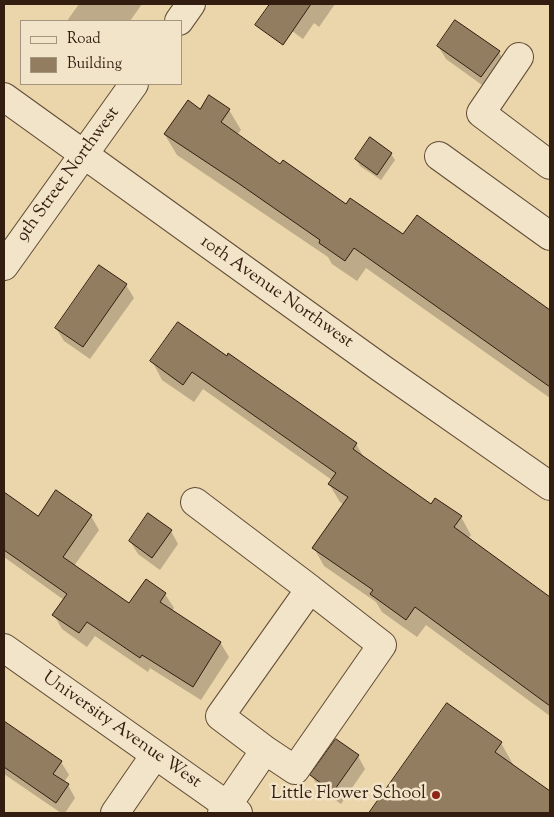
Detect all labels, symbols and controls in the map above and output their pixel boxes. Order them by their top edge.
legend [20,20,182,85]
text: Road [67,29,101,50]
text: Building [67,54,122,75]
street label: 9th Street Northwest [13,103,125,247]
street label: 10th Avenue Northwest [195,232,357,354]
street label: University Avenue West [37,668,205,794]
place label: Little Flower School [271,784,426,806]
marker: Little Flower School [430,789,442,801]

